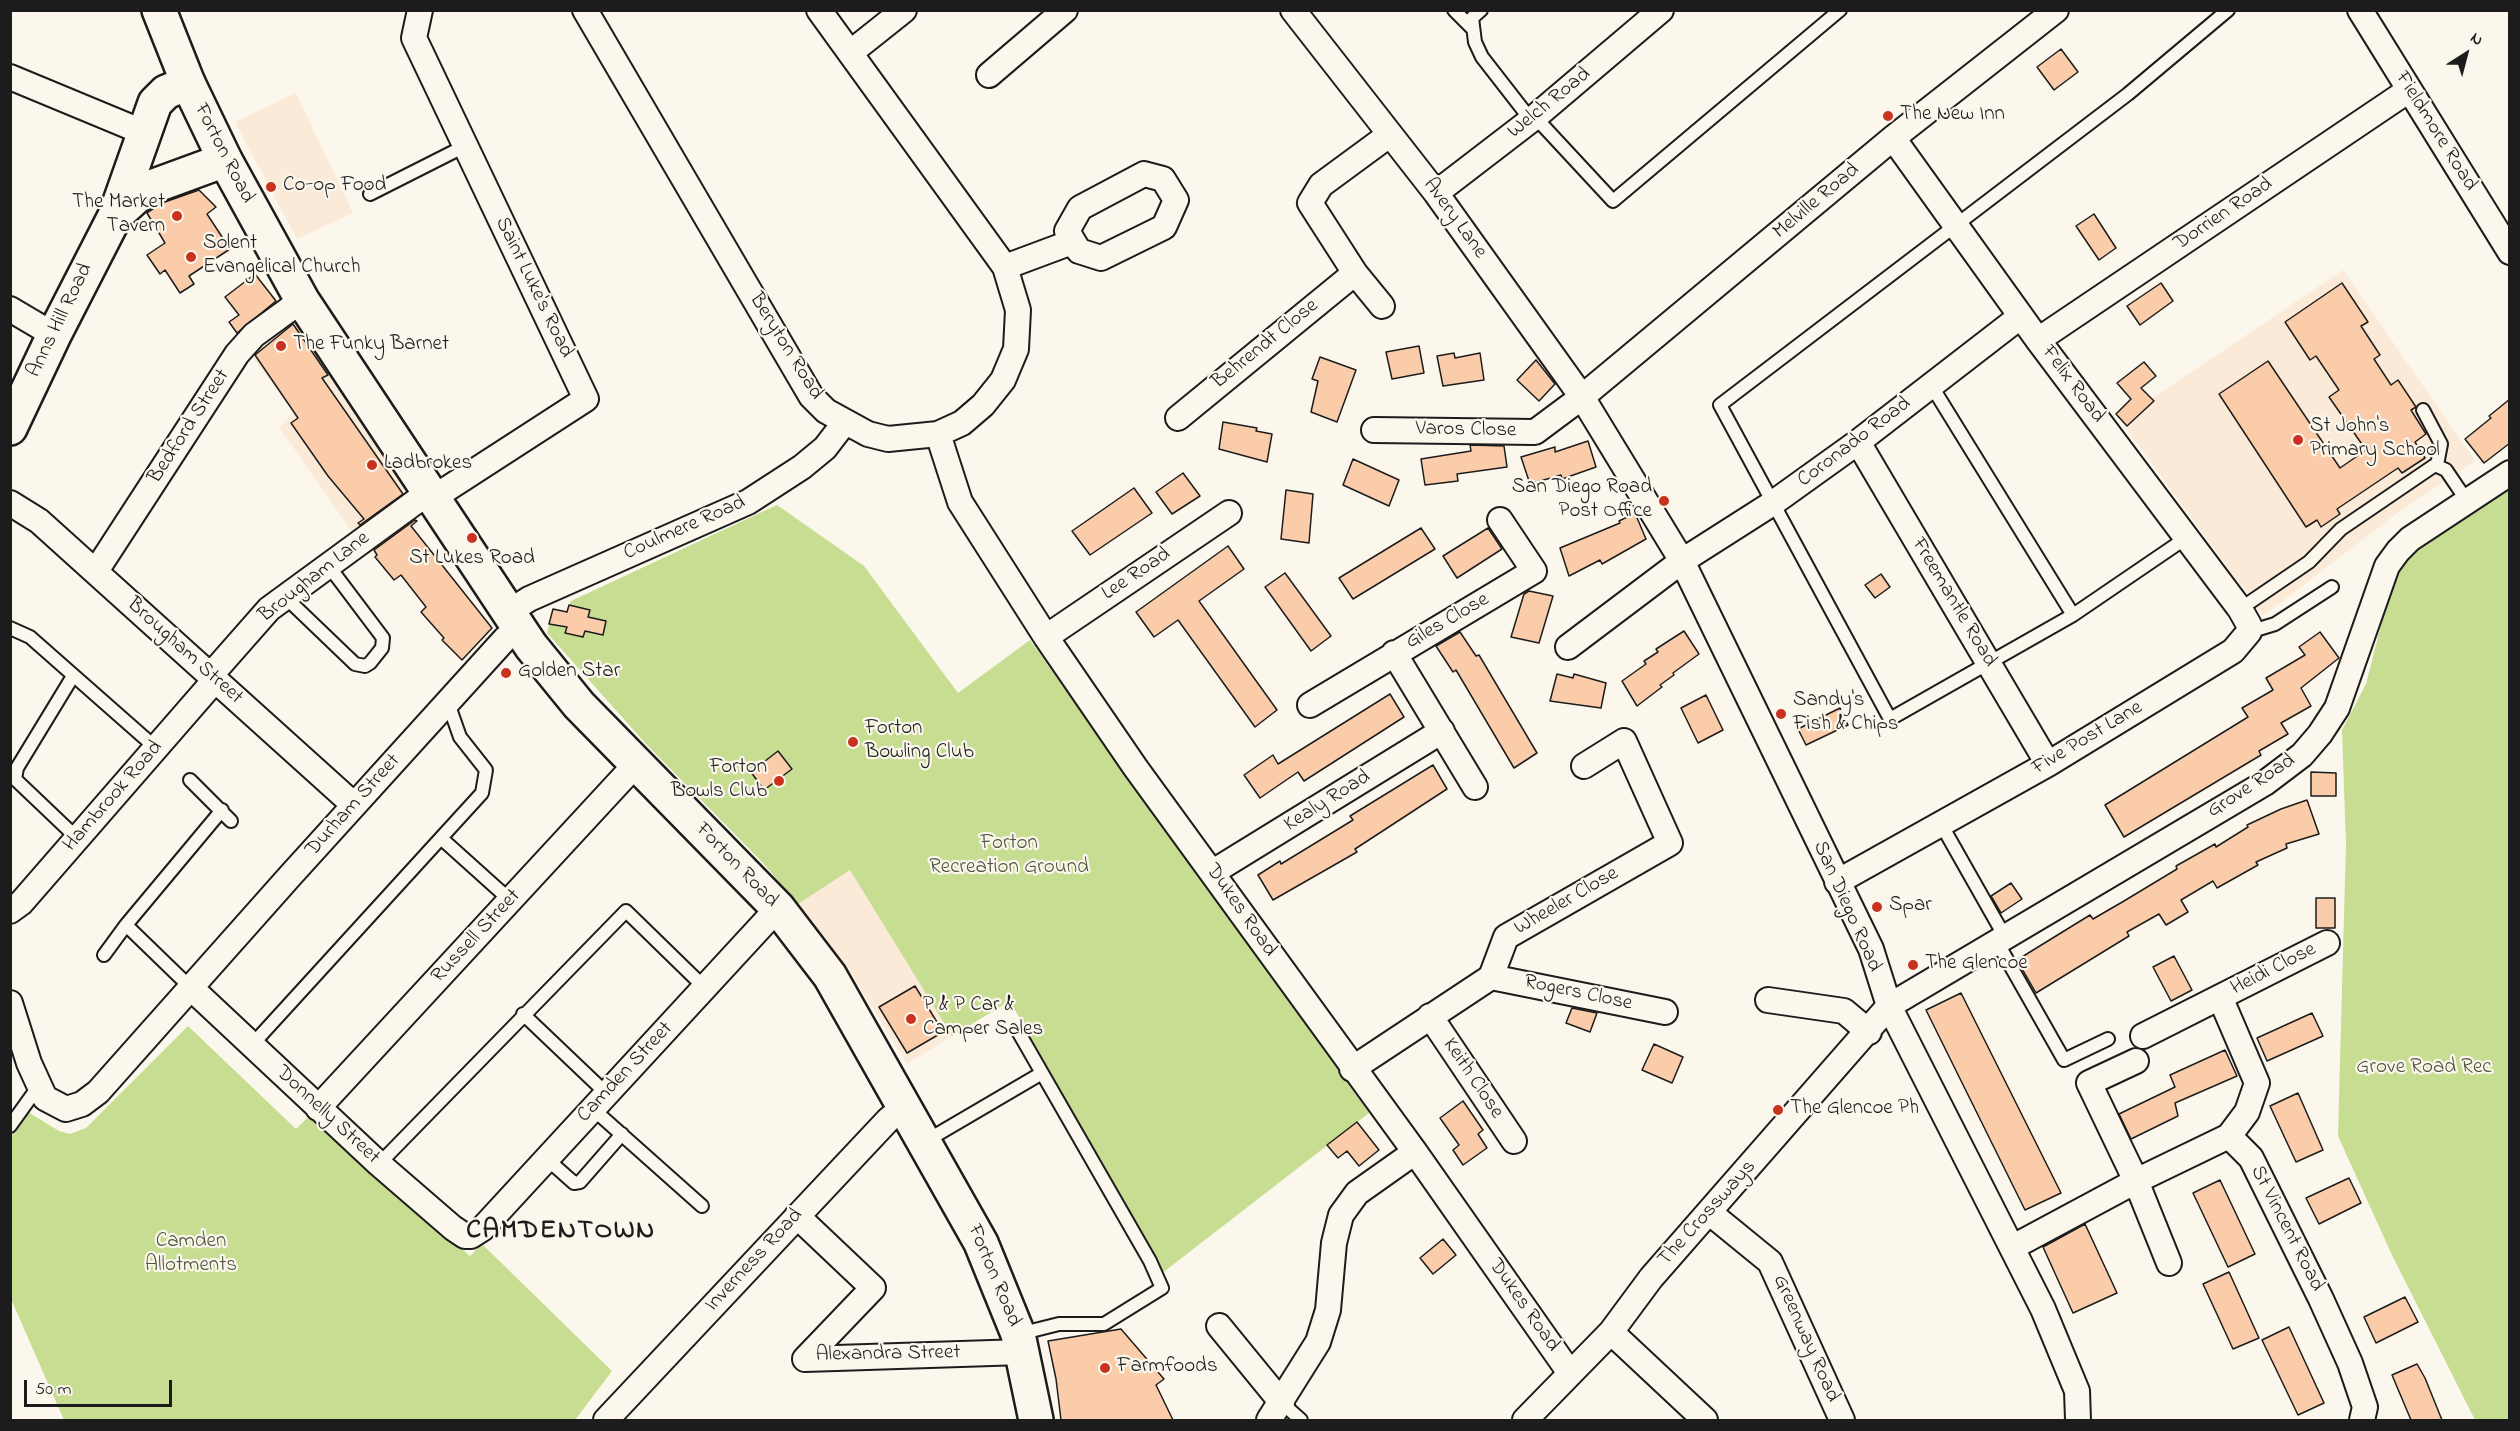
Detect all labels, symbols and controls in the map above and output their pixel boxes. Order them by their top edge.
north arrow [2436,24,2496,84]
text: N [2465,27,2488,52]
street label: Welch Road [1503,63,1597,145]
street label: Fieldmore Road [2388,68,2482,196]
street label: Forton Road [187,100,259,208]
place label: The New Inn [1900,103,2005,129]
marker: The New Inn [1881,109,1895,123]
street label: Melville Road [1769,159,1865,245]
street label: Dorrien Road [2170,173,2278,257]
place label: Co-op Food [283,174,386,200]
street label: Avery Lane [1416,174,1492,264]
marker: Co-op Food [264,180,278,194]
place label: The Market Tavern [72,191,165,241]
marker: The Market Tavern [170,209,184,223]
street label: Saint Luke's Road [488,214,578,362]
place label: Solent Evangelical Church [203,232,360,282]
marker: Solent Evangelical Church [184,250,198,264]
street label: Anns Hill Road [23,260,99,382]
street label: Beryton Road [742,289,828,405]
street label: Behrendt Close [1208,294,1324,396]
place label: The Funky Barnet [293,333,449,359]
marker: The Funky Barnet [274,339,288,353]
street label: Felix Road [2035,341,2109,429]
street label: Bedford Street [144,365,236,489]
street label: Coronado Road [1793,392,1917,494]
place label: St John's Primary School [2310,415,2440,465]
street label: Varos Close [1415,418,1517,444]
marker: St John's Primary School [2291,433,2305,447]
place label: Ladbrokes [384,452,472,478]
marker: Ladbrokes [365,458,379,472]
place label: San Diego Road Post Office [1512,476,1652,526]
street label: Coulmere Road [620,491,750,567]
marker: San Diego Road Post Office [1657,494,1671,508]
street label: Brougham Lane [255,527,375,629]
marker: St Lukes Road [465,531,479,545]
street label: Freemantle Road [1905,534,2001,672]
street label: Lee Road [1098,543,1176,607]
place label: St Lukes Road [409,547,535,573]
street label: Giles Close [1402,588,1494,656]
street label: Brougham Street [121,593,247,711]
place label: Golden Star [518,660,620,686]
marker: Golden Star [499,666,513,680]
place label: Sandy's Fish & Chips [1793,689,1899,739]
street label: Five Post Lane [2028,696,2148,782]
marker: Sandy's Fish & Chips [1774,707,1788,721]
place label: Forton Bowling Club [865,717,974,767]
marker: Forton Bowling Club [846,735,860,749]
street label: Hambrook Road [59,736,169,858]
street label: Durham Street [301,749,407,863]
street label: Grove Road [2203,749,2301,825]
place label: Forton Bowls Club [671,756,767,806]
street label: Kealy Road [1280,766,1376,838]
marker: Forton Bowls Club [772,774,786,788]
street label: Forton Road [689,818,783,914]
park label: Forton Recreation Ground [929,832,1089,882]
street label: San Diego Road [1806,838,1886,976]
street label: Dukes Road [1199,860,1281,962]
street label: Wheeler Close [1511,862,1623,942]
street label: Russell Street [427,885,527,989]
place label: Spar [1889,894,1932,920]
marker: Spar [1870,900,1884,914]
street label: Heidi Close [2227,938,2321,1002]
place label: The Glencoe [1925,952,2028,978]
marker: The Glencoe [1906,958,1920,972]
street label: Rogers Close [1522,970,1634,1018]
place label: P & P Car & Camper Sales [923,994,1043,1044]
marker: P & P Car & Camper Sales [904,1012,918,1026]
street label: Camden Street [573,1017,679,1129]
street label: Keith Close [1436,1034,1508,1124]
park label: Grove Road Rec [2356,1056,2492,1082]
street label: Donnelly Street [270,1061,384,1171]
place label: The Glencoe Ph [1790,1097,1919,1123]
marker: The Glencoe Ph [1771,1103,1785,1117]
street label: The Crossways [1654,1156,1762,1272]
street label: St Vincent Road [2243,1162,2329,1296]
street label: Inverness Road [701,1204,809,1318]
district label: CAMDENTOWN [466,1217,656,1249]
street label: Forton Road [960,1221,1026,1331]
park label: Camden Allotments [145,1230,237,1280]
street label: Dukes Road [1482,1255,1564,1357]
street label: Greenway Road [1766,1271,1844,1407]
street label: Alexandra Street [815,1341,961,1369]
place label: Farmfoods [1117,1355,1218,1381]
marker: Farmfoods [1098,1361,1112,1375]
scale bar [27,1368,176,1406]
text: 50 m [35,1377,72,1403]

